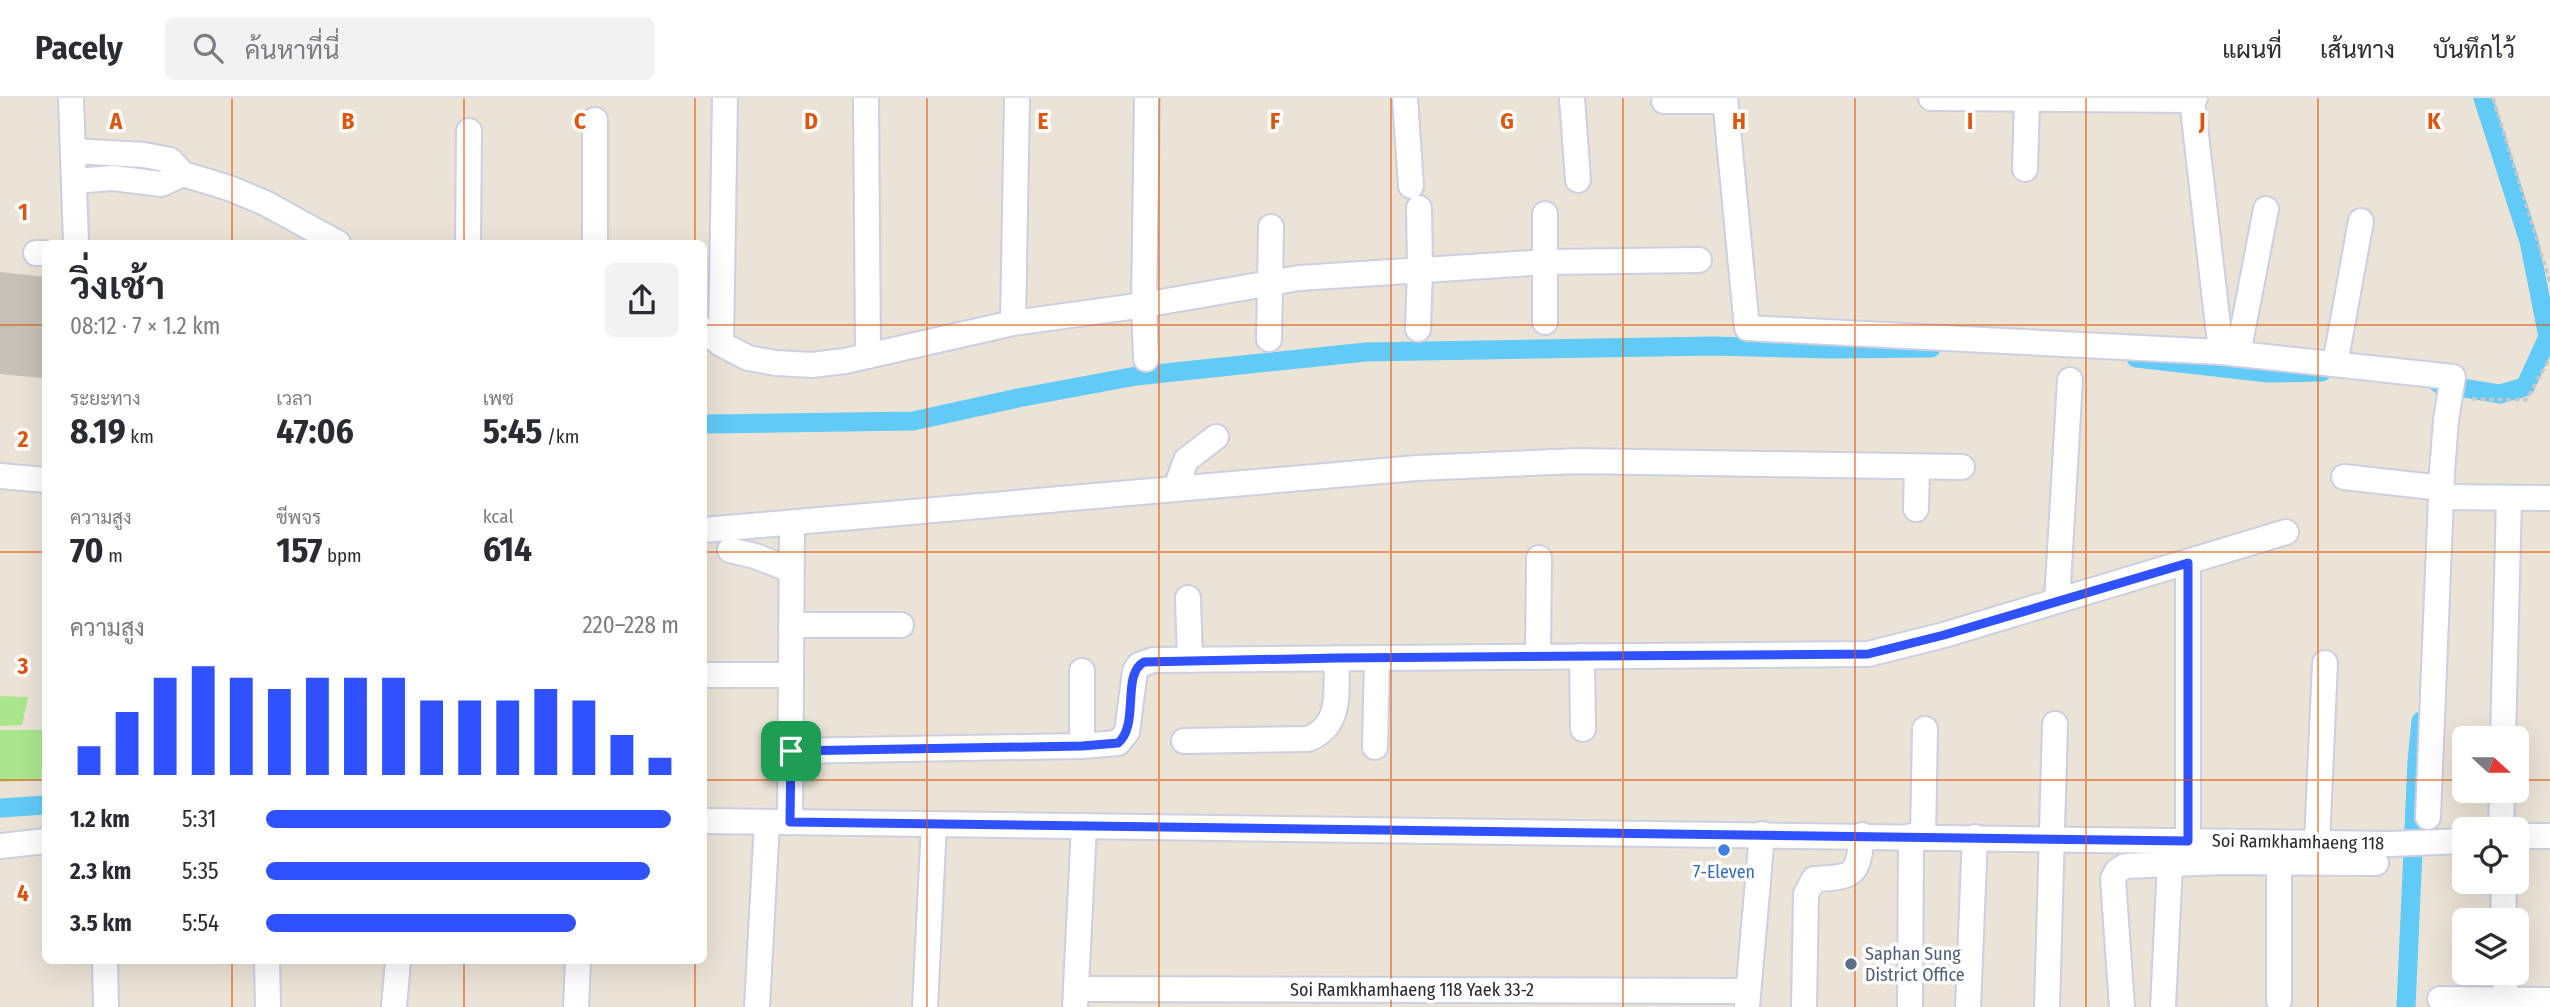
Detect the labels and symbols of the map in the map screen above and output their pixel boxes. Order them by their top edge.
text: A [109,107,123,135]
text: B [342,107,355,135]
text: C [574,107,586,135]
text: D [804,107,818,135]
text: E [1038,107,1049,135]
text: F [1270,107,1280,135]
text: G [1500,107,1514,135]
text: H [1732,107,1746,135]
text: I [1967,107,1973,135]
text: J [2198,107,2205,135]
text: K [2427,107,2441,135]
text: 1 [18,198,28,226]
text: 2 [17,425,29,453]
text: 3 [17,652,29,680]
pin [761,721,821,781]
north arrow [2452,726,2529,803]
street label: Soi Ramkhamhaeng 118 [2212,829,2384,855]
marker: 7-Eleven [1716,842,1732,858]
place label: 7-Eleven [1693,861,1755,883]
text: 4 [17,879,29,907]
place label: Saphan Sung District Office [1865,943,1965,986]
marker: Saphan Sung District Office [1843,956,1859,972]
street label: Soi Ramkhamhaeng 118 Yaek 33-2 [1290,979,1534,1001]

